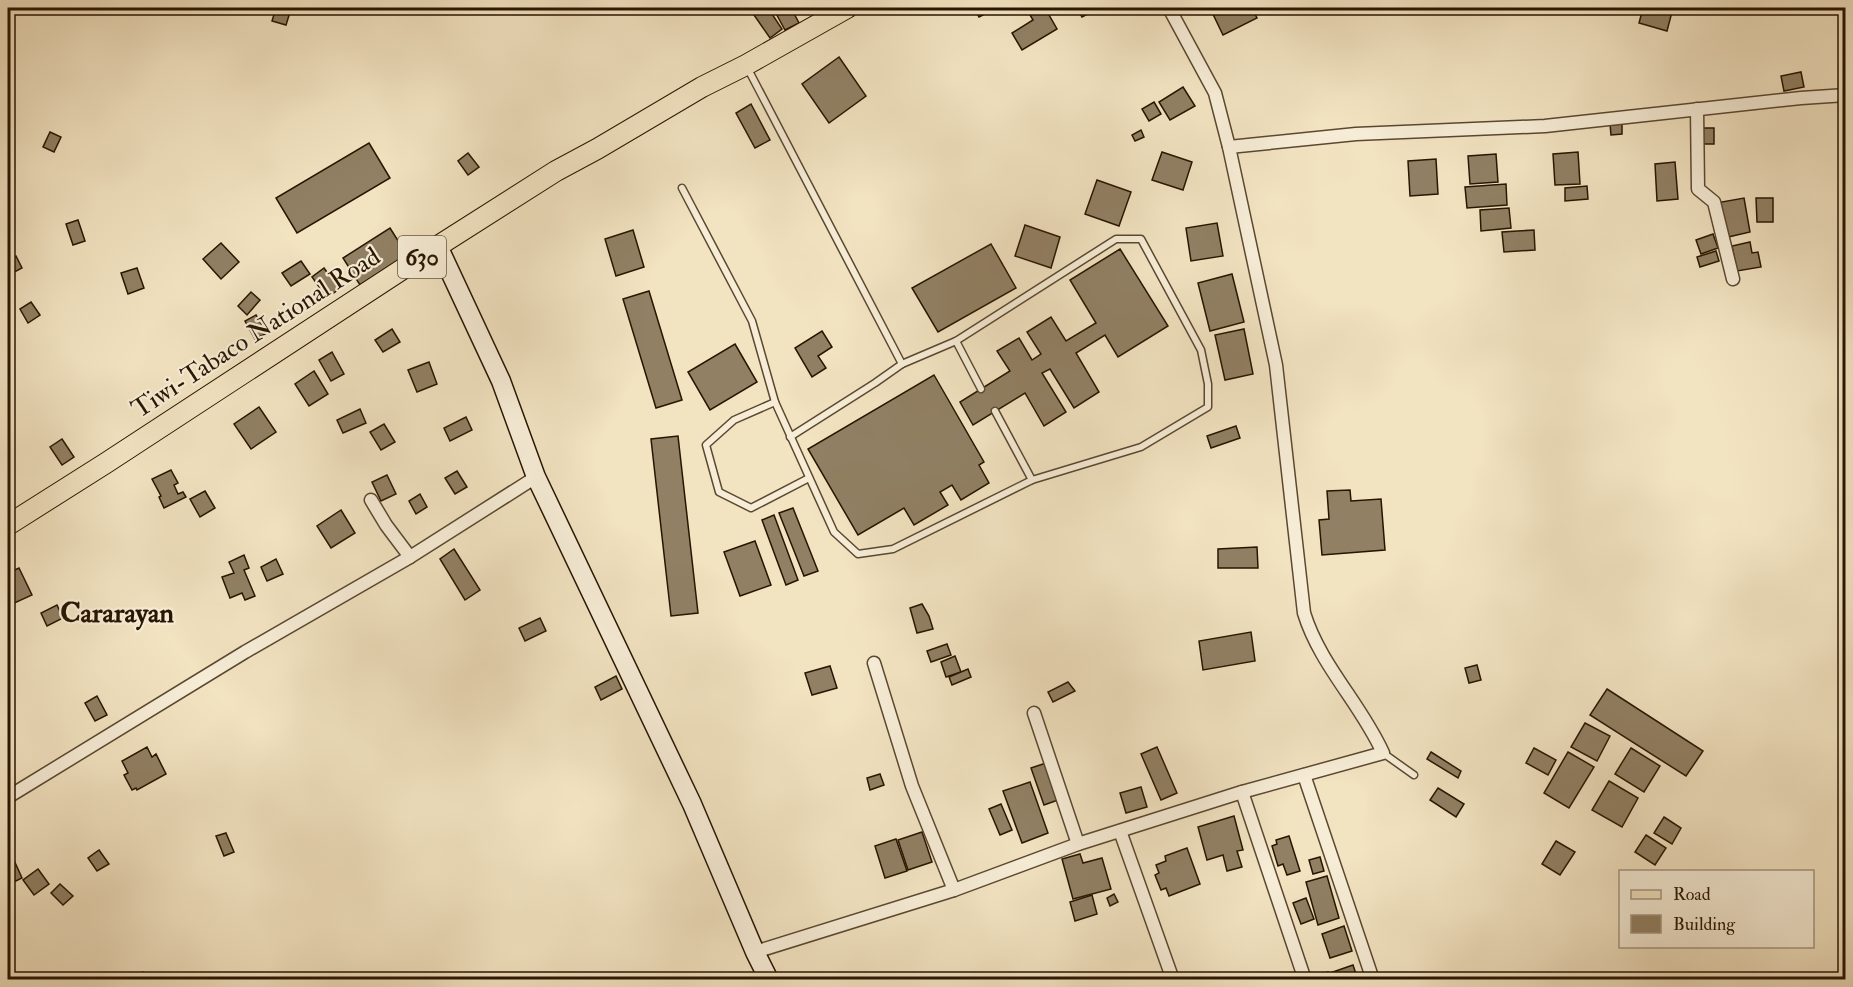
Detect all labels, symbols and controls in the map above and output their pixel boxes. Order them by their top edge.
road number: 630 [398,236,446,278]
street label: Tiwi-Tabaco National Road [126,240,387,425]
district label: Cararayan [60,596,174,631]
legend [1619,870,1814,948]
text: Road [1673,883,1711,906]
text: Building [1673,913,1736,936]

